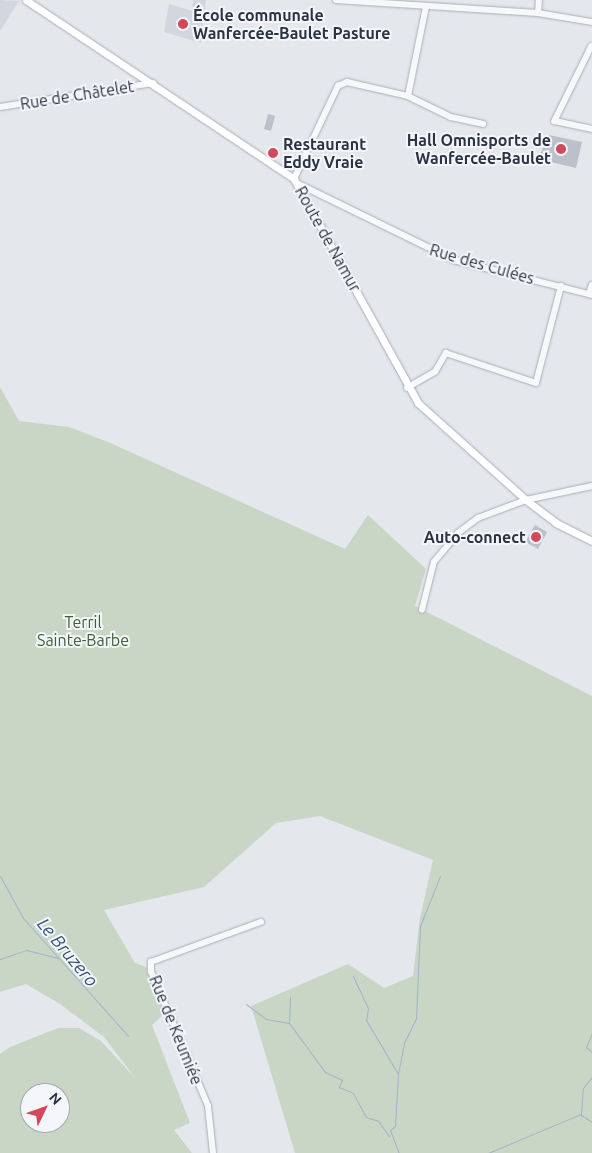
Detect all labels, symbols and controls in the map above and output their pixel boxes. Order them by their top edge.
place label: École communale Wanfercée-Baulet Pasture [193,5,390,43]
marker: École communale Wanfercée-Baulet Pasture [177,18,189,30]
street label: Rue de Châtelet [19,77,135,113]
place label: Hall Omnisports de Wanfercée-Baulet [407,130,551,168]
place label: Restaurant Eddy Vraie [283,134,366,172]
marker: Hall Omnisports de Wanfercée-Baulet [555,143,567,155]
marker: Restaurant Eddy Vraie [267,147,279,159]
street label: Route de Namur [291,183,365,295]
street label: Rue des Culées [427,240,537,288]
place label: Auto-connect [424,527,526,547]
marker: Auto-connect [530,531,542,543]
park label: Terril Sainte-Barbe [37,612,129,650]
water label: Le Bruzero [33,913,103,991]
street label: Rue de Keumiée [145,972,207,1088]
north arrow [20,1083,70,1133]
text: N [46,1089,65,1108]

